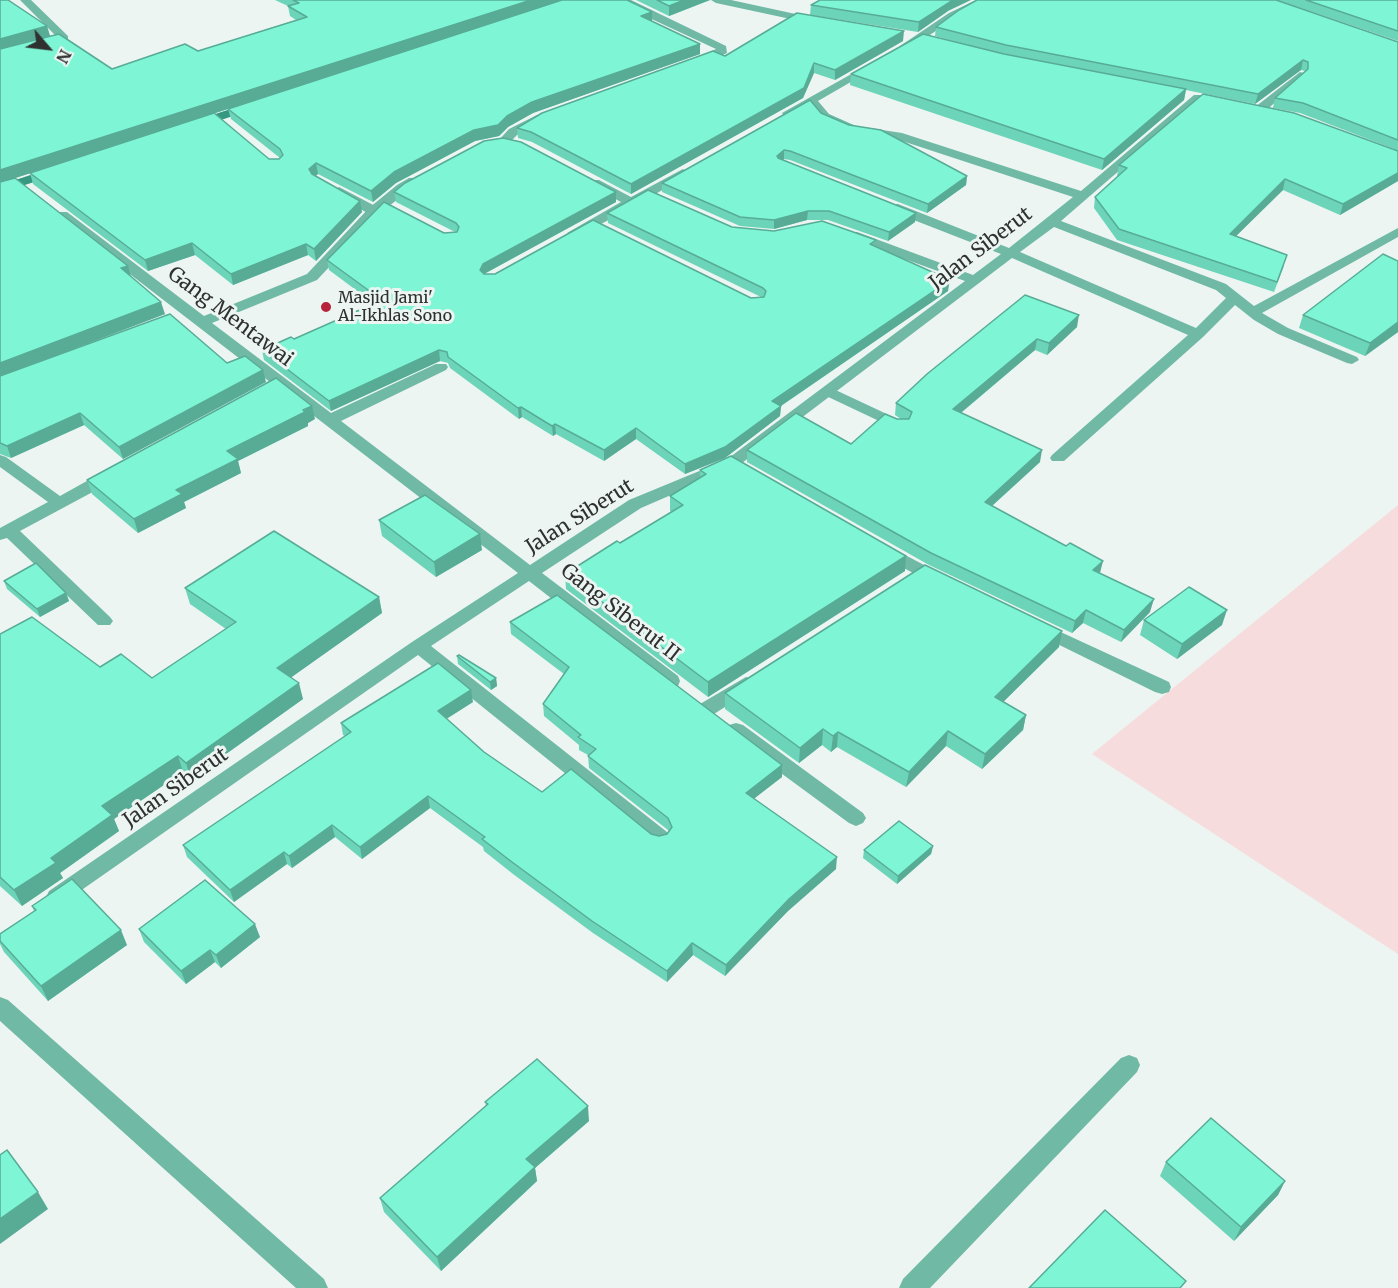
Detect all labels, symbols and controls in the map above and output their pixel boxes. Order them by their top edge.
north arrow [18,18,78,78]
text: N [52,46,76,67]
street label: Jalan Siberut [925,203,1037,295]
street label: Gang Mentawai [163,262,297,372]
place label: Masjid Jami' Al-Ikhlas Sono [338,288,452,326]
marker: Masjid Jami' Al-Ikhlas Sono [319,300,333,314]
street label: Jalan Siberut [522,474,638,560]
street label: Gang Siberut II [556,559,684,667]
street label: Jalan Siberut [119,743,233,833]

